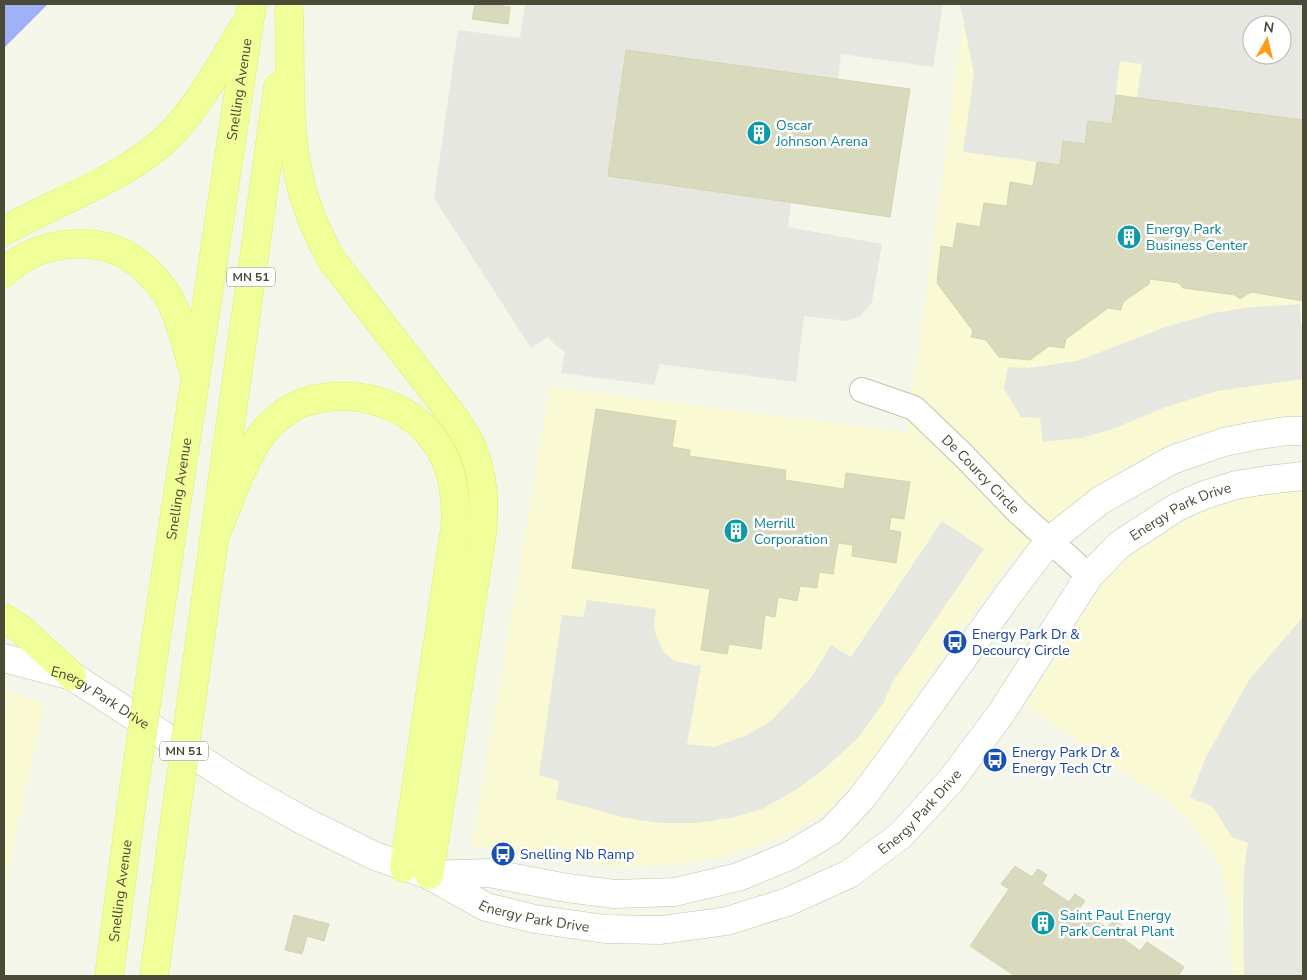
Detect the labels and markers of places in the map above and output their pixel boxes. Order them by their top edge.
place label: Oscar Johnson Arena [775,116,868,151]
building icon: Oscar Johnson Arena [746,120,772,146]
place label: Energy Park Business Center [1146,220,1247,255]
building icon: Energy Park Business Center [1116,224,1142,250]
place label: Merrill Corporation [754,514,828,549]
building icon: Merrill Corporation [723,518,749,544]
place label: Energy Park Dr & Decourcy Circle [972,625,1080,660]
bus stop icon: Energy Park Dr & Decourcy Circle [942,629,968,655]
place label: Energy Park Dr & Energy Tech Ctr [1012,743,1120,778]
bus stop icon: Energy Park Dr & Energy Tech Ctr [982,747,1008,773]
bus stop icon: Snelling Nb Ramp [490,841,516,867]
place label: Snelling Nb Ramp [520,845,634,864]
place label: Saint Paul Energy Park Central Plant [1060,906,1174,941]
building icon: Saint Paul Energy Park Central Plant [1030,910,1056,936]

